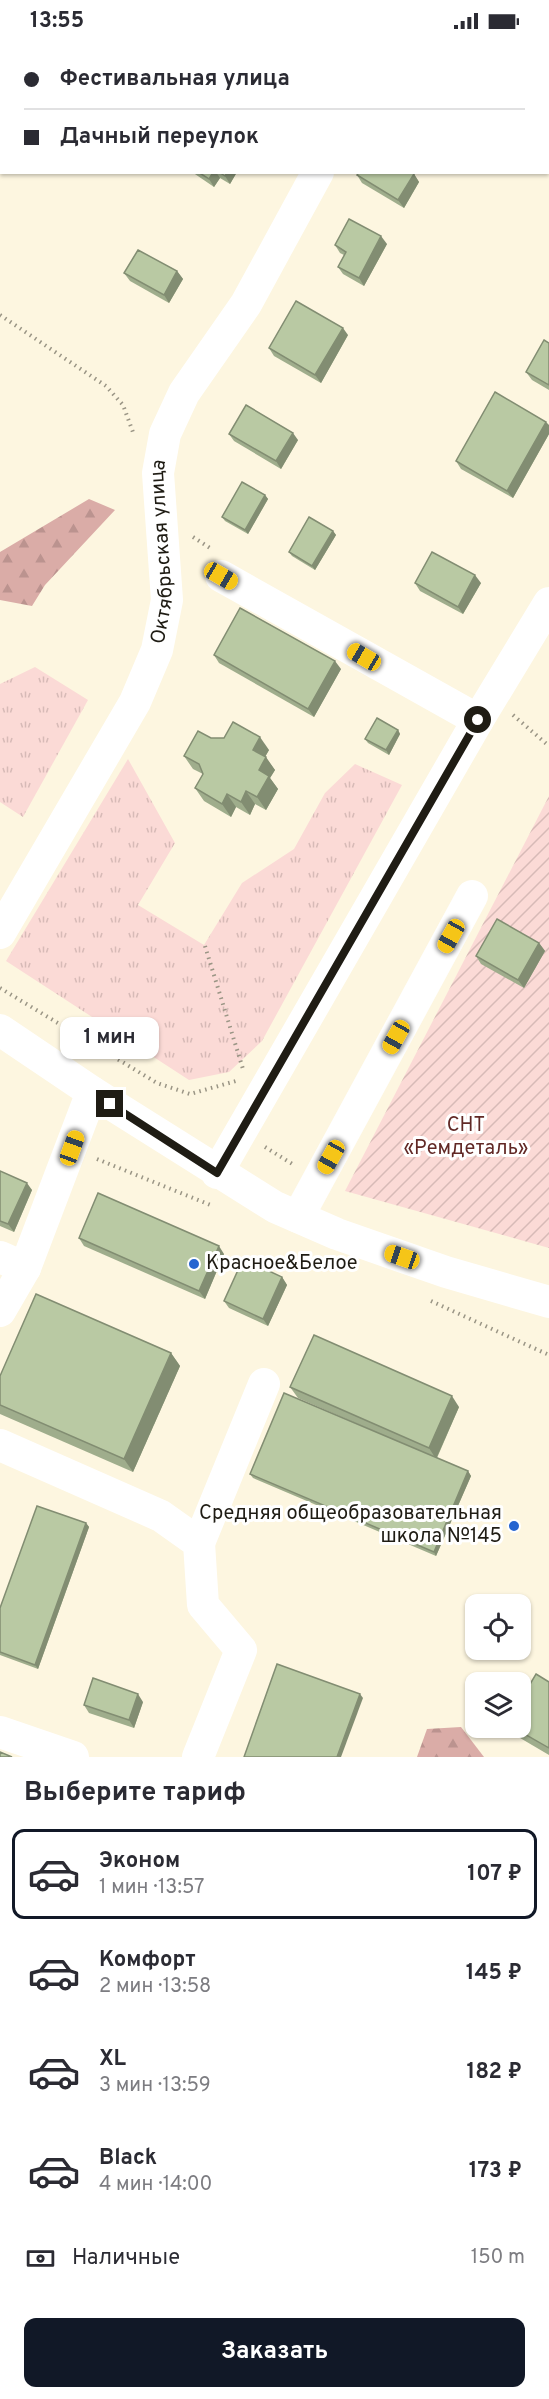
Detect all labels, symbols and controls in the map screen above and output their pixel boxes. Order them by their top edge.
text: 13:55 [30,8,84,35]
text: Фестивальная улица [60,66,290,93]
text: Дачный переулок [60,124,259,151]
street label: Октябрьская улица [145,458,180,646]
car [201,559,241,593]
car [344,640,384,674]
route start [464,706,491,733]
car [434,916,468,956]
callout: 1 мин [60,1017,160,1059]
car [379,1017,413,1057]
text: 1 мин [84,1025,135,1051]
route end [96,1090,123,1117]
park label: СНТ «Ремдеталь» [404,1113,528,1162]
car [57,1128,87,1168]
car [314,1137,348,1177]
car [382,1243,422,1271]
place label: Красное&Белое [206,1251,358,1277]
marker: Красное&Белое [187,1257,201,1271]
place label: Средняя общеобразовательная школа №145 [199,1501,502,1550]
marker: Средняя общеобразовательная школа №145 [507,1519,521,1533]
map controls [465,1594,531,1738]
button: locate [465,1594,531,1660]
button: layers [465,1672,531,1738]
text: Выберите тариф [24,1776,246,1810]
icon: car [27,1847,81,1901]
text: Эконом [99,1848,180,1875]
text: 107 ₽ [467,1861,522,1888]
text: 1 мин · 13:57 [99,1875,205,1901]
icon: car [27,1946,81,2000]
text: Комфорт [99,1947,196,1974]
text: 145 ₽ [466,1960,522,1987]
text: 2 мин · 13:58 [99,1974,211,2000]
icon: car [27,2045,81,2099]
text: XL [99,2046,126,2073]
text: 182 ₽ [466,2059,522,2086]
text: 3 мин · 13:59 [99,2073,211,2099]
icon: car [27,2144,81,2198]
text: Black [99,2145,157,2172]
text: 173 ₽ [469,2158,522,2185]
text: 4 мин · 14:00 [99,2172,212,2198]
icon: cash [24,2242,57,2275]
text: Наличные [72,2245,180,2272]
text: 150 m [471,2245,525,2271]
button: Заказать [24,2318,525,2387]

